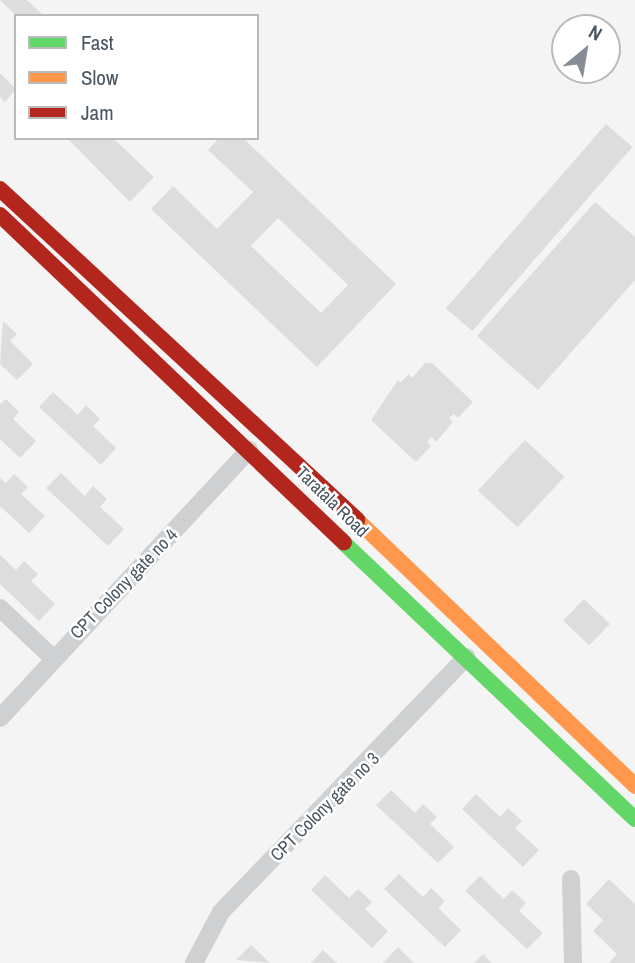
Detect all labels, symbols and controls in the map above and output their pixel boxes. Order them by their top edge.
legend [14,14,259,140]
north arrow [551,14,621,84]
text: N [584,18,607,47]
text: Fast [81,28,114,57]
text: Slow [81,63,118,92]
text: Jam [81,98,114,127]
street label: Taratala Road [291,462,373,542]
street label: CPT Colony gate no 4 [66,524,182,644]
street label: CPT Colony gate no 3 [266,748,384,866]

